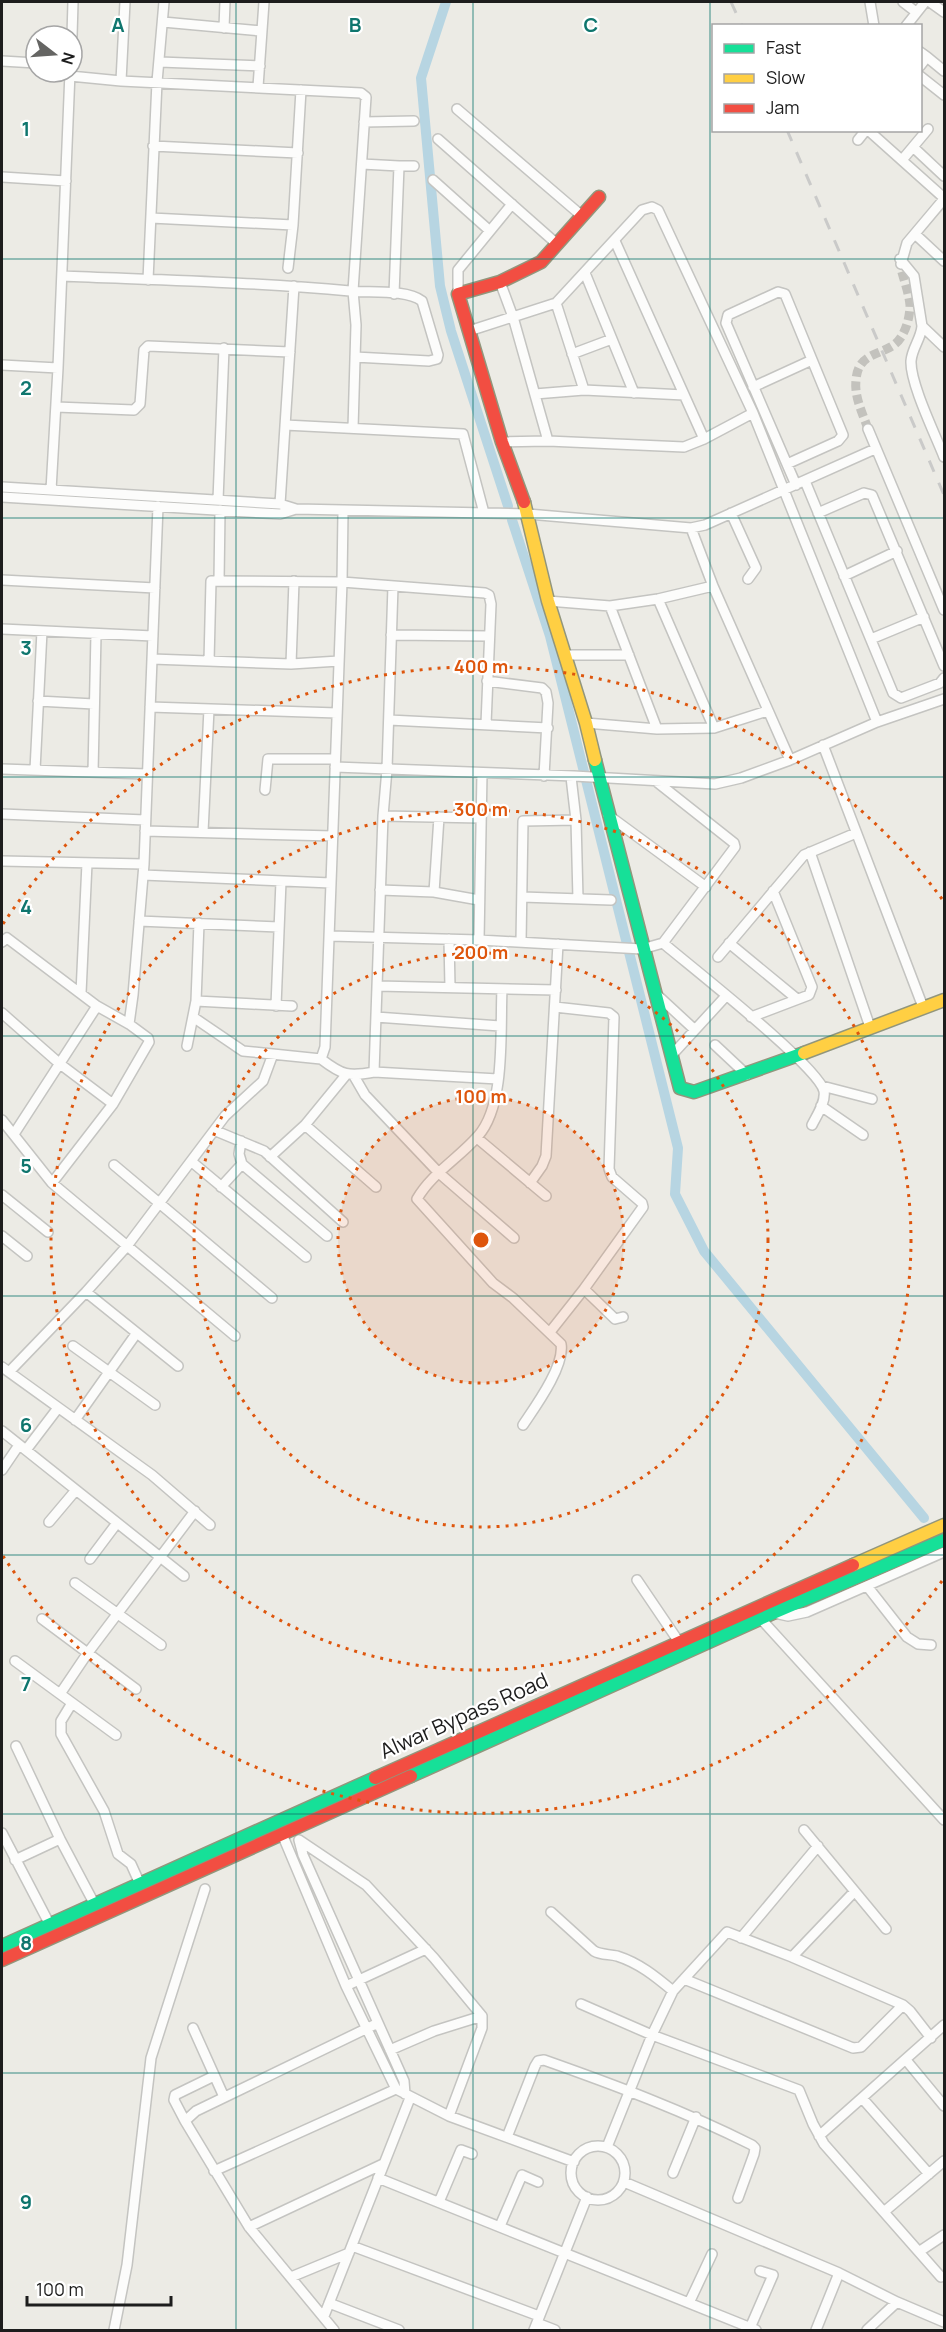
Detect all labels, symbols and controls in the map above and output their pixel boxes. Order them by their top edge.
text: A [111,11,125,38]
text: B [349,11,362,38]
text: C [584,11,598,38]
north arrow [24,24,84,84]
legend [712,24,922,132]
text: Fast [766,35,801,59]
text: N [56,50,81,67]
text: Slow [766,65,806,89]
text: Jam [766,95,800,119]
text: 1 [22,115,30,142]
text: 2 [20,374,32,401]
text: 3 [20,634,32,661]
text: 400 m [454,654,508,678]
text: 300 m [454,797,508,821]
text: 4 [20,893,32,920]
text: 200 m [454,940,508,964]
text: 100 m [455,1084,507,1108]
text: 5 [20,1152,32,1179]
centre of rings [471,1230,491,1250]
text: 6 [20,1411,32,1438]
street label: Alwar Bypass Road [375,1665,552,1765]
text: 7 [21,1670,31,1697]
text: 8 [20,1929,32,1956]
text: 9 [20,2188,32,2215]
scale bar [27,2269,171,2307]
text: 100 m [36,2277,84,2301]

